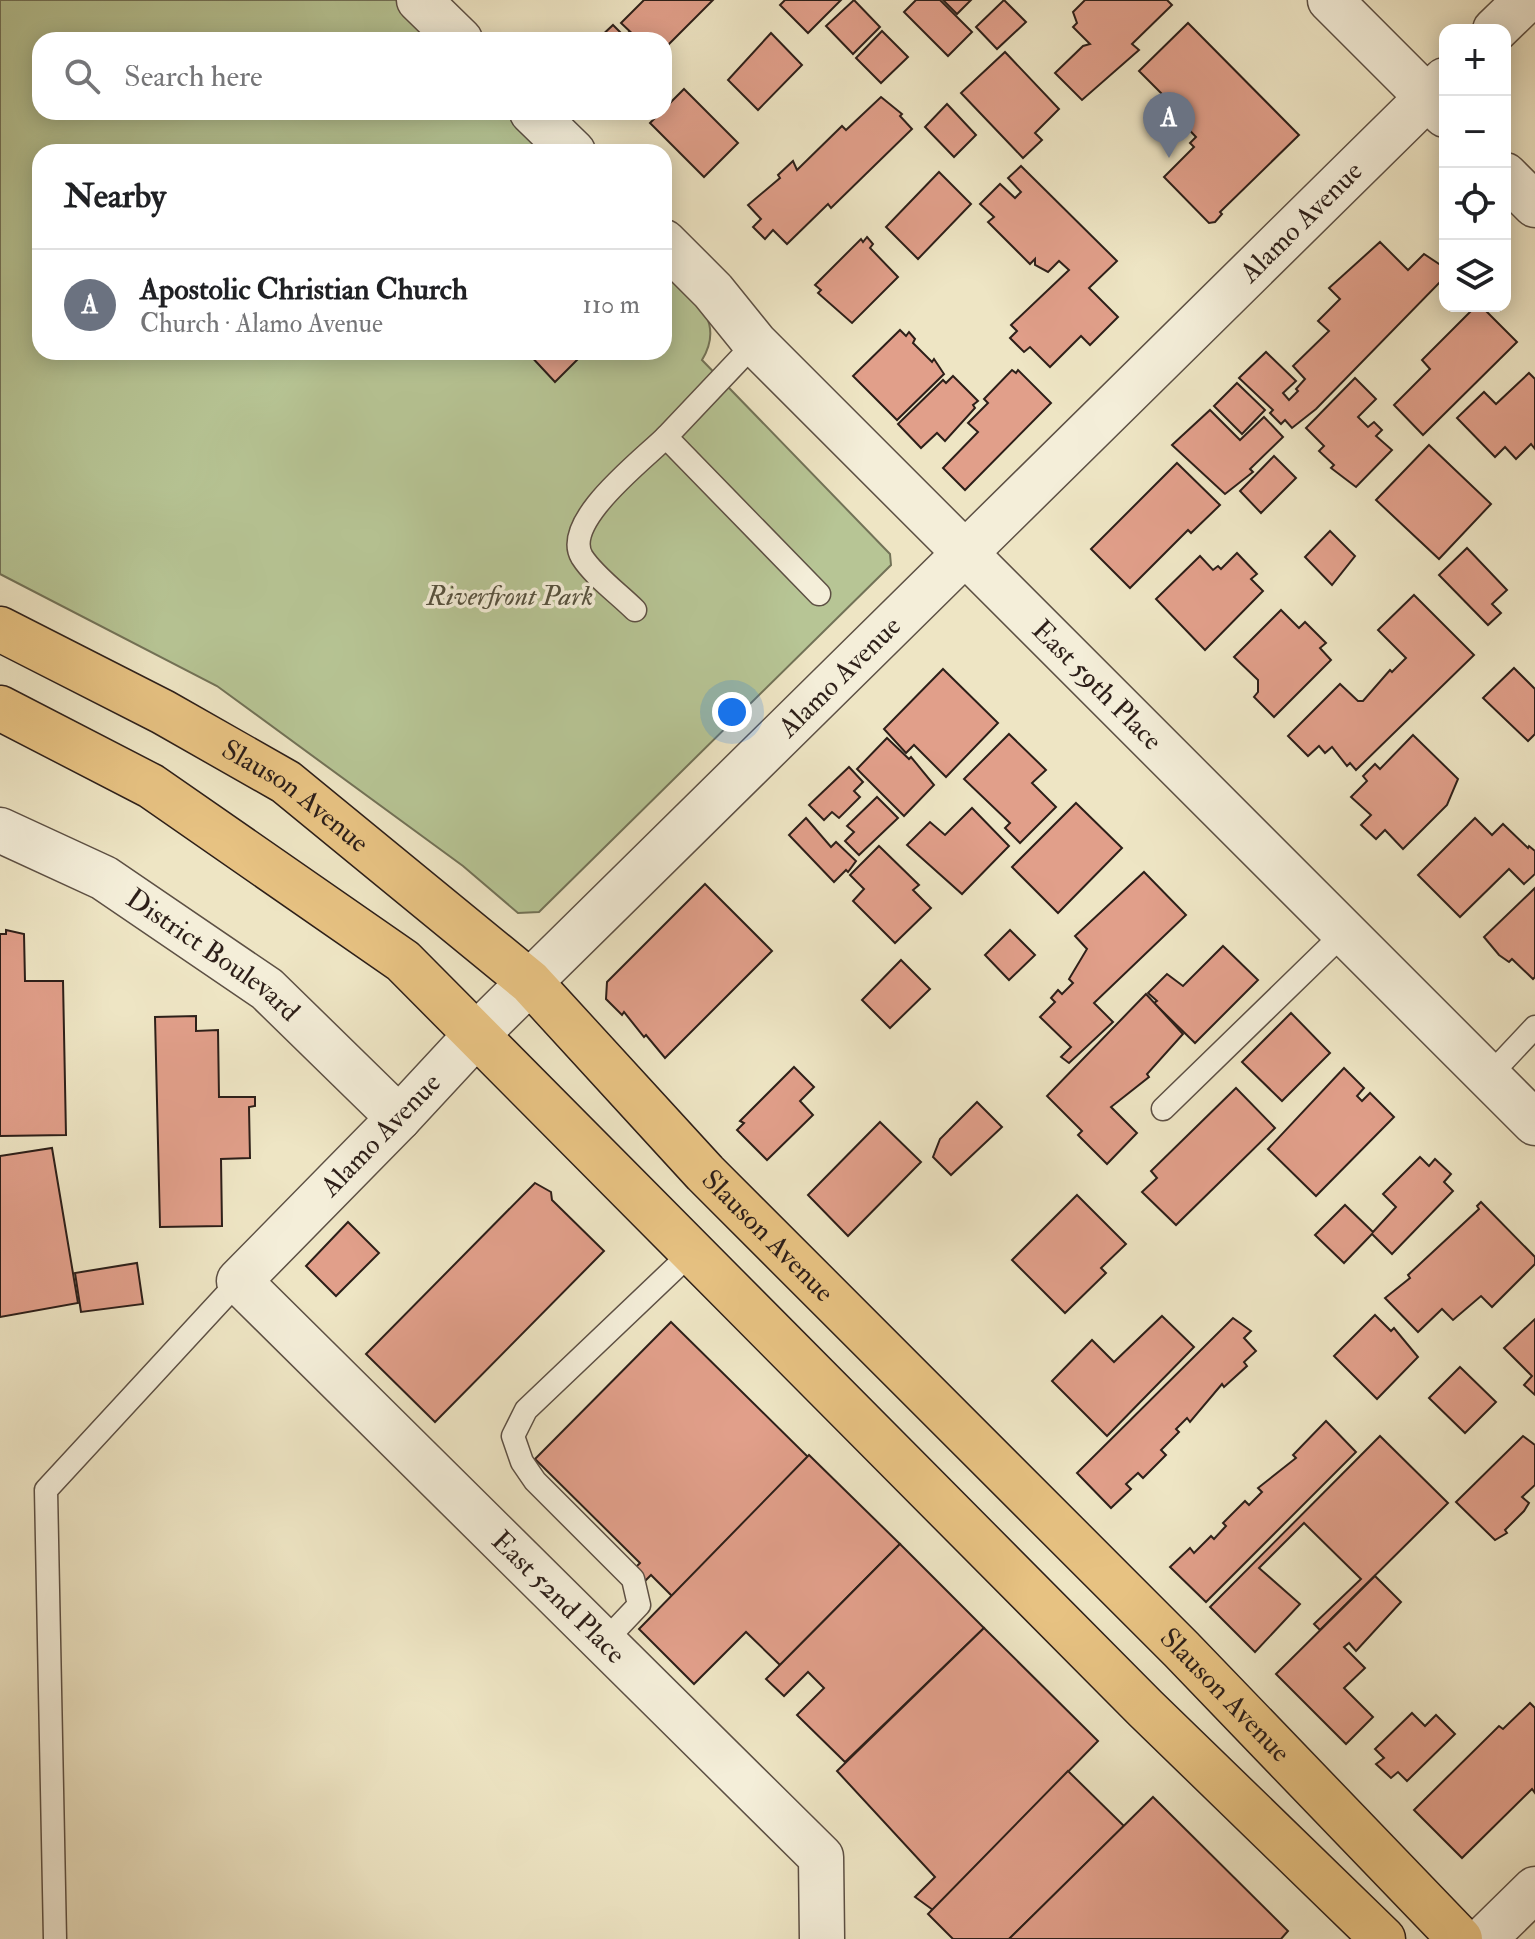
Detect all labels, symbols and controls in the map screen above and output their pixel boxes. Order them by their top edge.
map controls [1439,24,1511,312]
button: + [1439,24,1511,96]
search box [32,32,672,120]
icon: search [60,54,104,98]
text: Search here [124,58,263,95]
pin: A [1143,92,1195,158]
button: − [1439,96,1511,168]
street label: Alamo Avenue [1232,153,1370,291]
button: locate [1439,168,1511,240]
text: Nearby [64,175,166,218]
button: layers [1439,240,1511,312]
text: Apostolic Christian Church [140,271,468,308]
text: A [82,289,98,321]
text: 110 m [583,289,640,321]
text: Church · Alamo Avenue [140,308,383,340]
park label: Riverfront Park [426,579,593,614]
street label: Alamo Avenue [770,608,909,746]
street label: East 59th Place [1024,612,1170,758]
your location [712,692,752,732]
street label: Slauson Avenue [216,732,376,861]
street label: District Boulevard [119,881,307,1029]
street label: Alamo Avenue [313,1066,449,1205]
street label: Slauson Avenue [694,1162,842,1310]
street label: East 52nd Place [484,1523,633,1671]
street label: Slauson Avenue [1153,1621,1298,1770]

